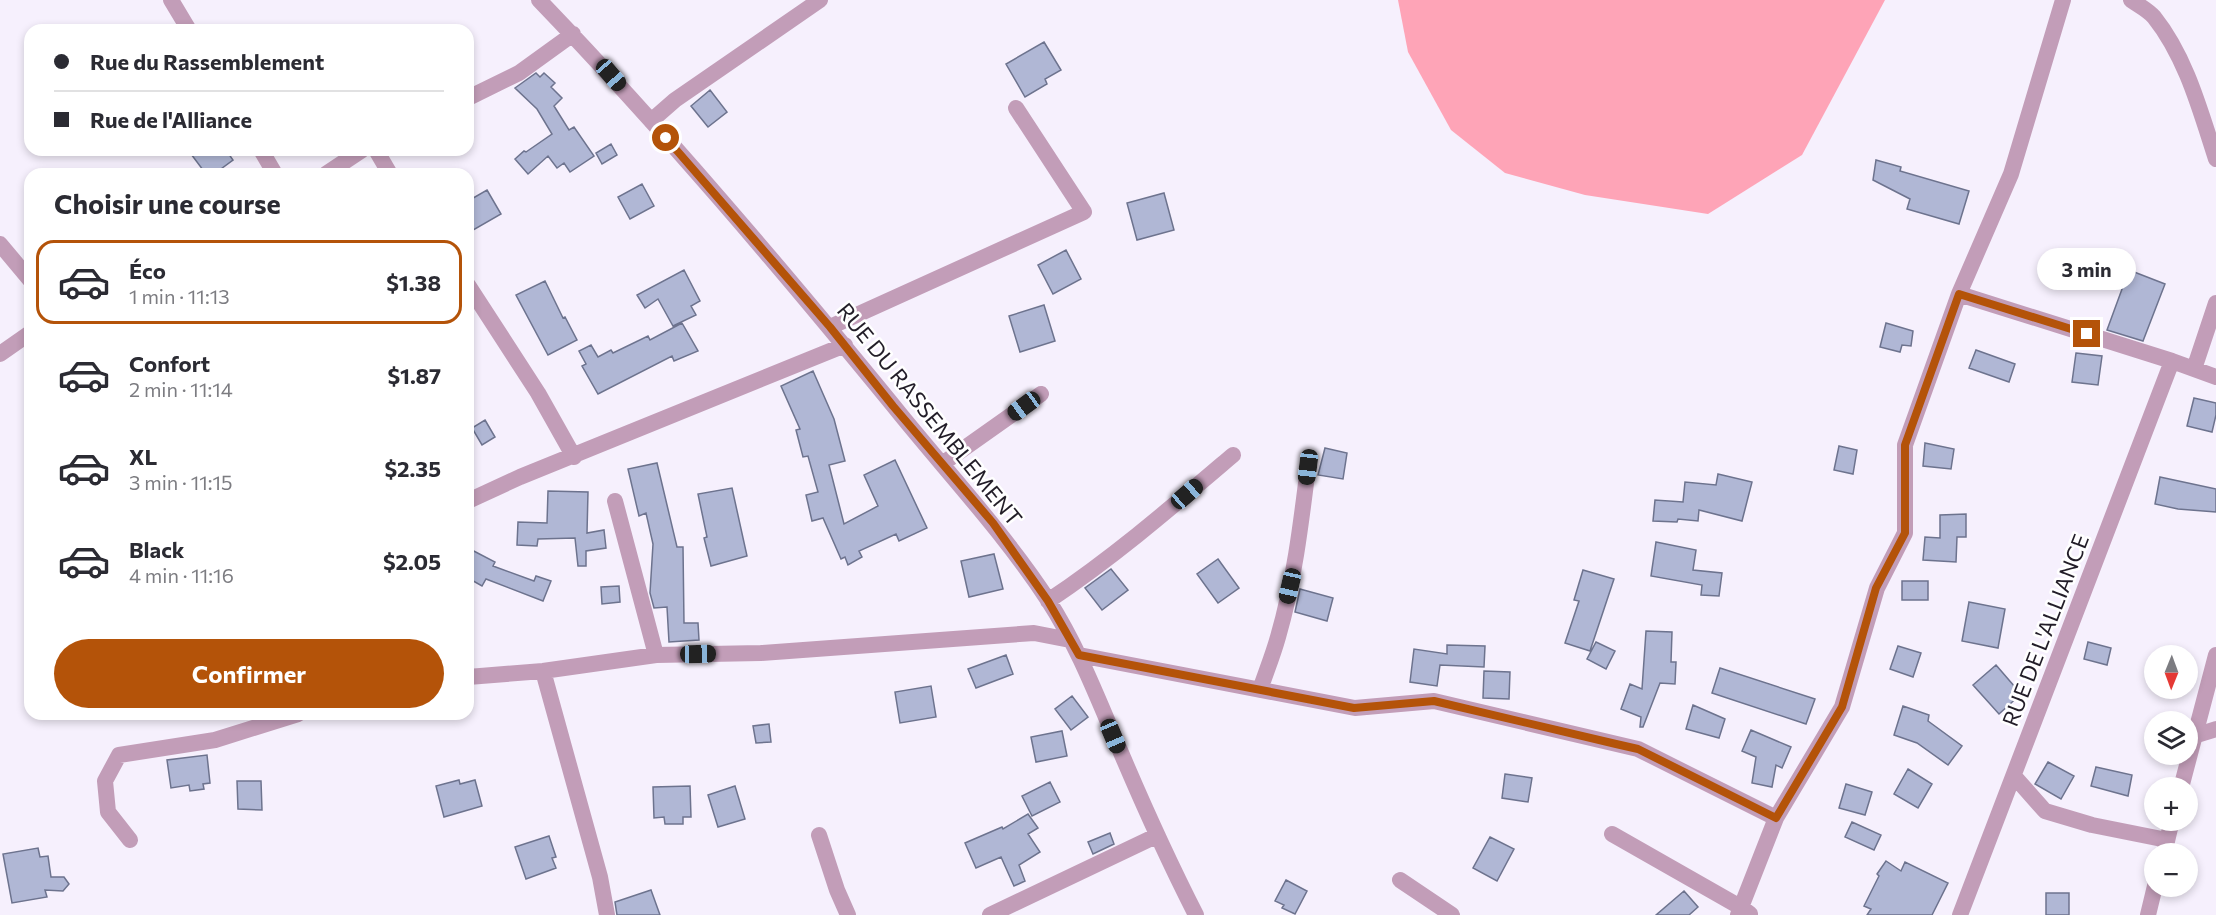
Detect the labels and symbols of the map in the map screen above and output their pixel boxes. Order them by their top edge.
car [592,56,630,94]
route start [652,124,679,151]
callout: 3 min [2038,247,2136,289]
street label: RUE DU RASSEMBLEMENT [832,297,1028,531]
route end [2073,320,2100,347]
car [1004,388,1044,424]
car [1297,448,1319,486]
car [1168,475,1206,513]
street label: RUE DE L'ALLIANCE [1996,530,2094,730]
car [1277,566,1303,606]
car [680,645,716,663]
north arrow [2144,645,2198,699]
car [1098,716,1128,756]

